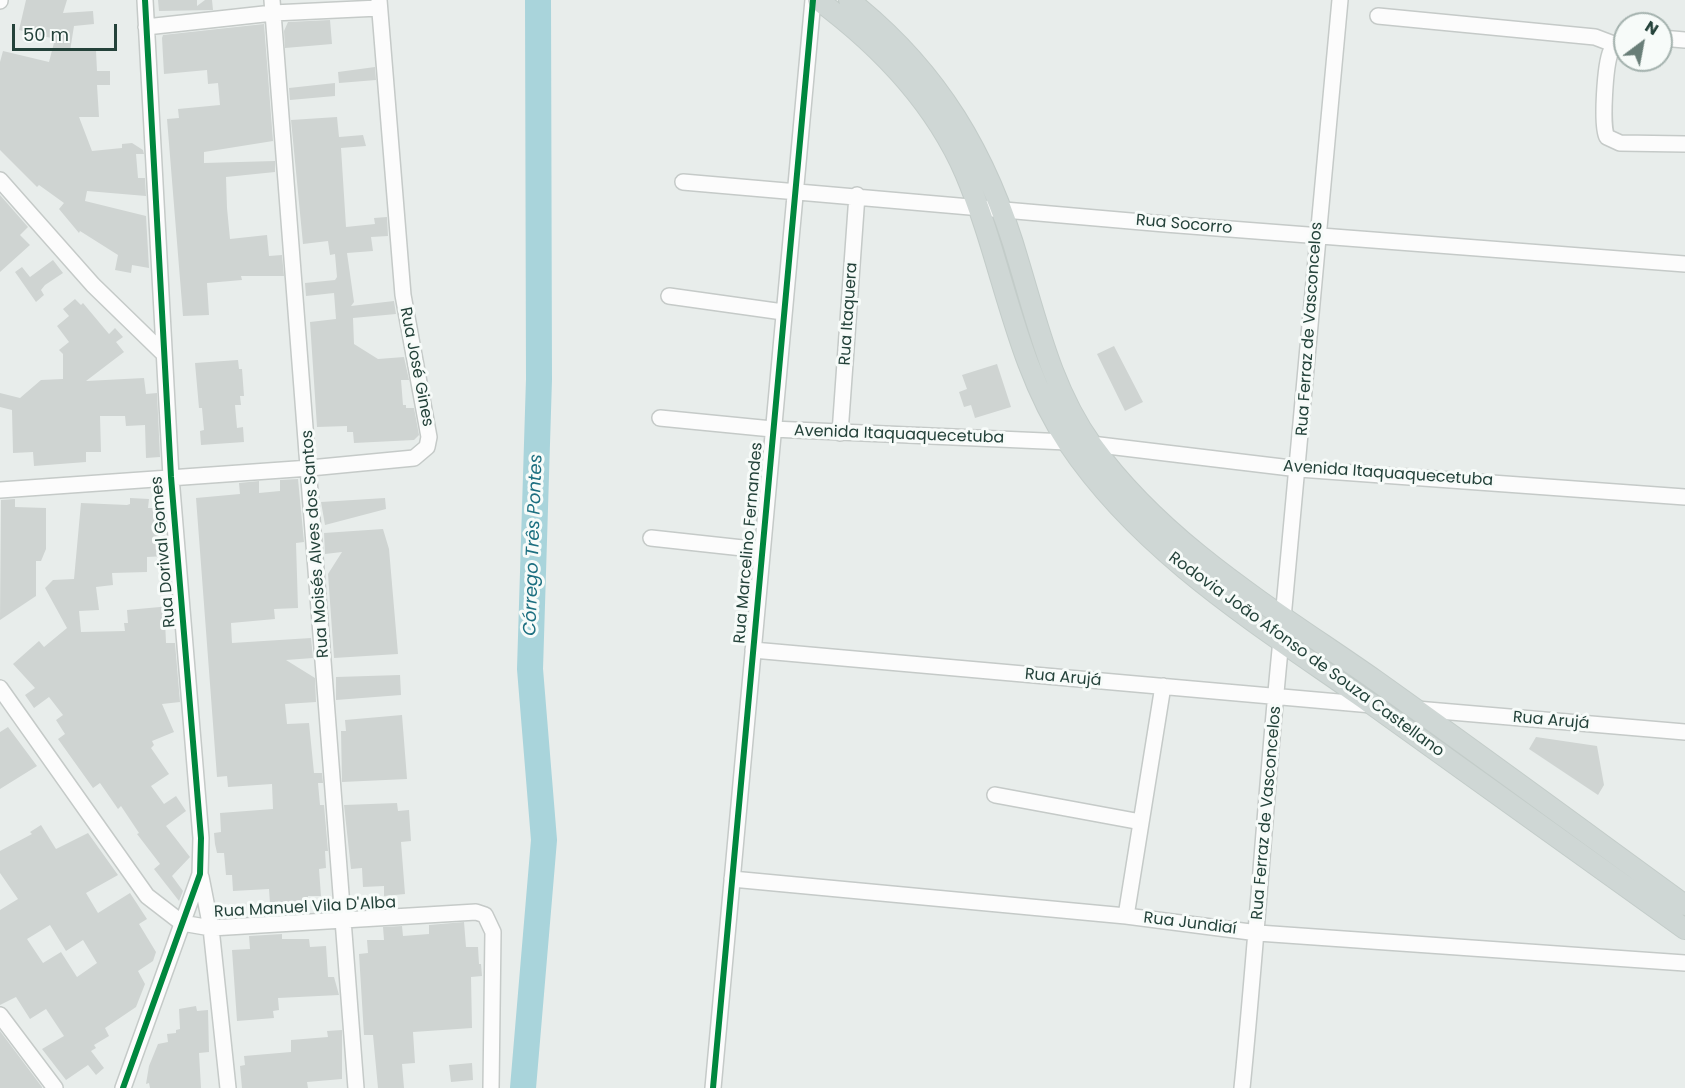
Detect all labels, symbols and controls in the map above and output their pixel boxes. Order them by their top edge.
scale bar [15,12,120,50]
north arrow [1613,12,1673,72]
text: N [1641,15,1663,41]
text: 50 m [23,22,69,47]
street label: Rua Socorro [1135,211,1233,239]
street label: Rua Ferraz de Vasconcelos [1293,221,1327,437]
street label: Rua Itaquera [836,262,862,366]
street label: Rua José Gines [395,306,437,428]
street label: Avenida Itaquaquecetuba [793,422,1005,448]
street label: Rua Moisés Alves dos Santos [298,429,334,659]
street label: Rua Marcelino Fernandes [731,441,767,645]
water label: Córrego Três Pontes [520,454,548,636]
street label: Avenida Itaquaquecetuba [1282,457,1494,491]
street label: Rua Dorival Gomes [148,475,180,629]
street label: Rodovia João Afonso de Souza Castellano [1164,548,1448,762]
street label: Rua Arujá [1024,665,1102,691]
street label: Rua Ferraz de Vasconcelos [1248,705,1286,921]
street label: Rua Arujá [1512,708,1590,734]
street label: Rua Manuel Vila D'Alba [214,894,396,922]
street label: Rua Jundiaí [1142,909,1238,939]

